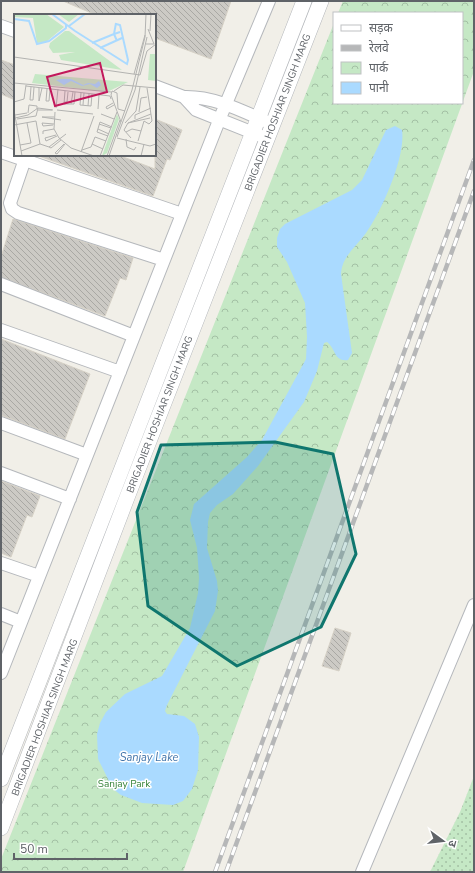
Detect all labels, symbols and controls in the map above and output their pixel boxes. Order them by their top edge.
legend [333,12,463,104]
inset map [14,14,156,156]
text: सड़क [369,20,394,36]
street label: BRIGADIER HOSHIAR SINGH MARG [241,32,314,193]
text: रेलवे [369,40,389,56]
text: पार्क [369,60,389,76]
text: पानी [369,80,390,96]
street label: BRIGADIER HOSHIAR SINGH MARG [123,334,196,495]
street label: BRIGADIER HOSHIAR SINGH MARG [8,637,81,798]
water label: Sanjay Lake [120,750,178,765]
park label: Sanjay Park [98,777,151,791]
north arrow [423,821,463,861]
scale bar [14,835,127,861]
text: उ [444,838,460,849]
text: 50 m [20,841,48,857]

